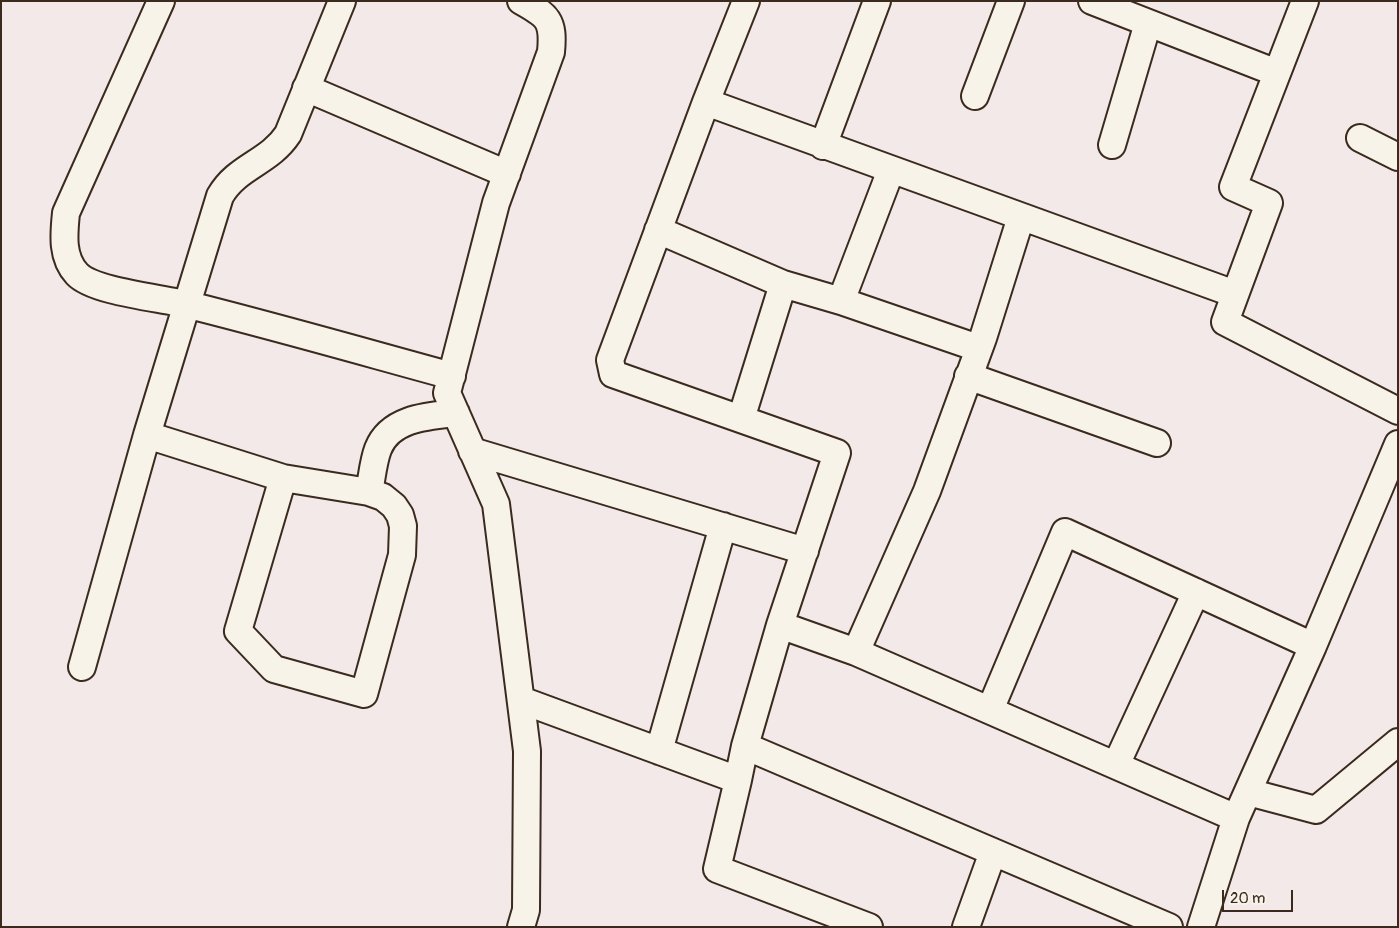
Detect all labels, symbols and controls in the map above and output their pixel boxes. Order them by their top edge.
scale bar [1224,880,1295,912]
text: 20 m [1230,889,1265,908]

